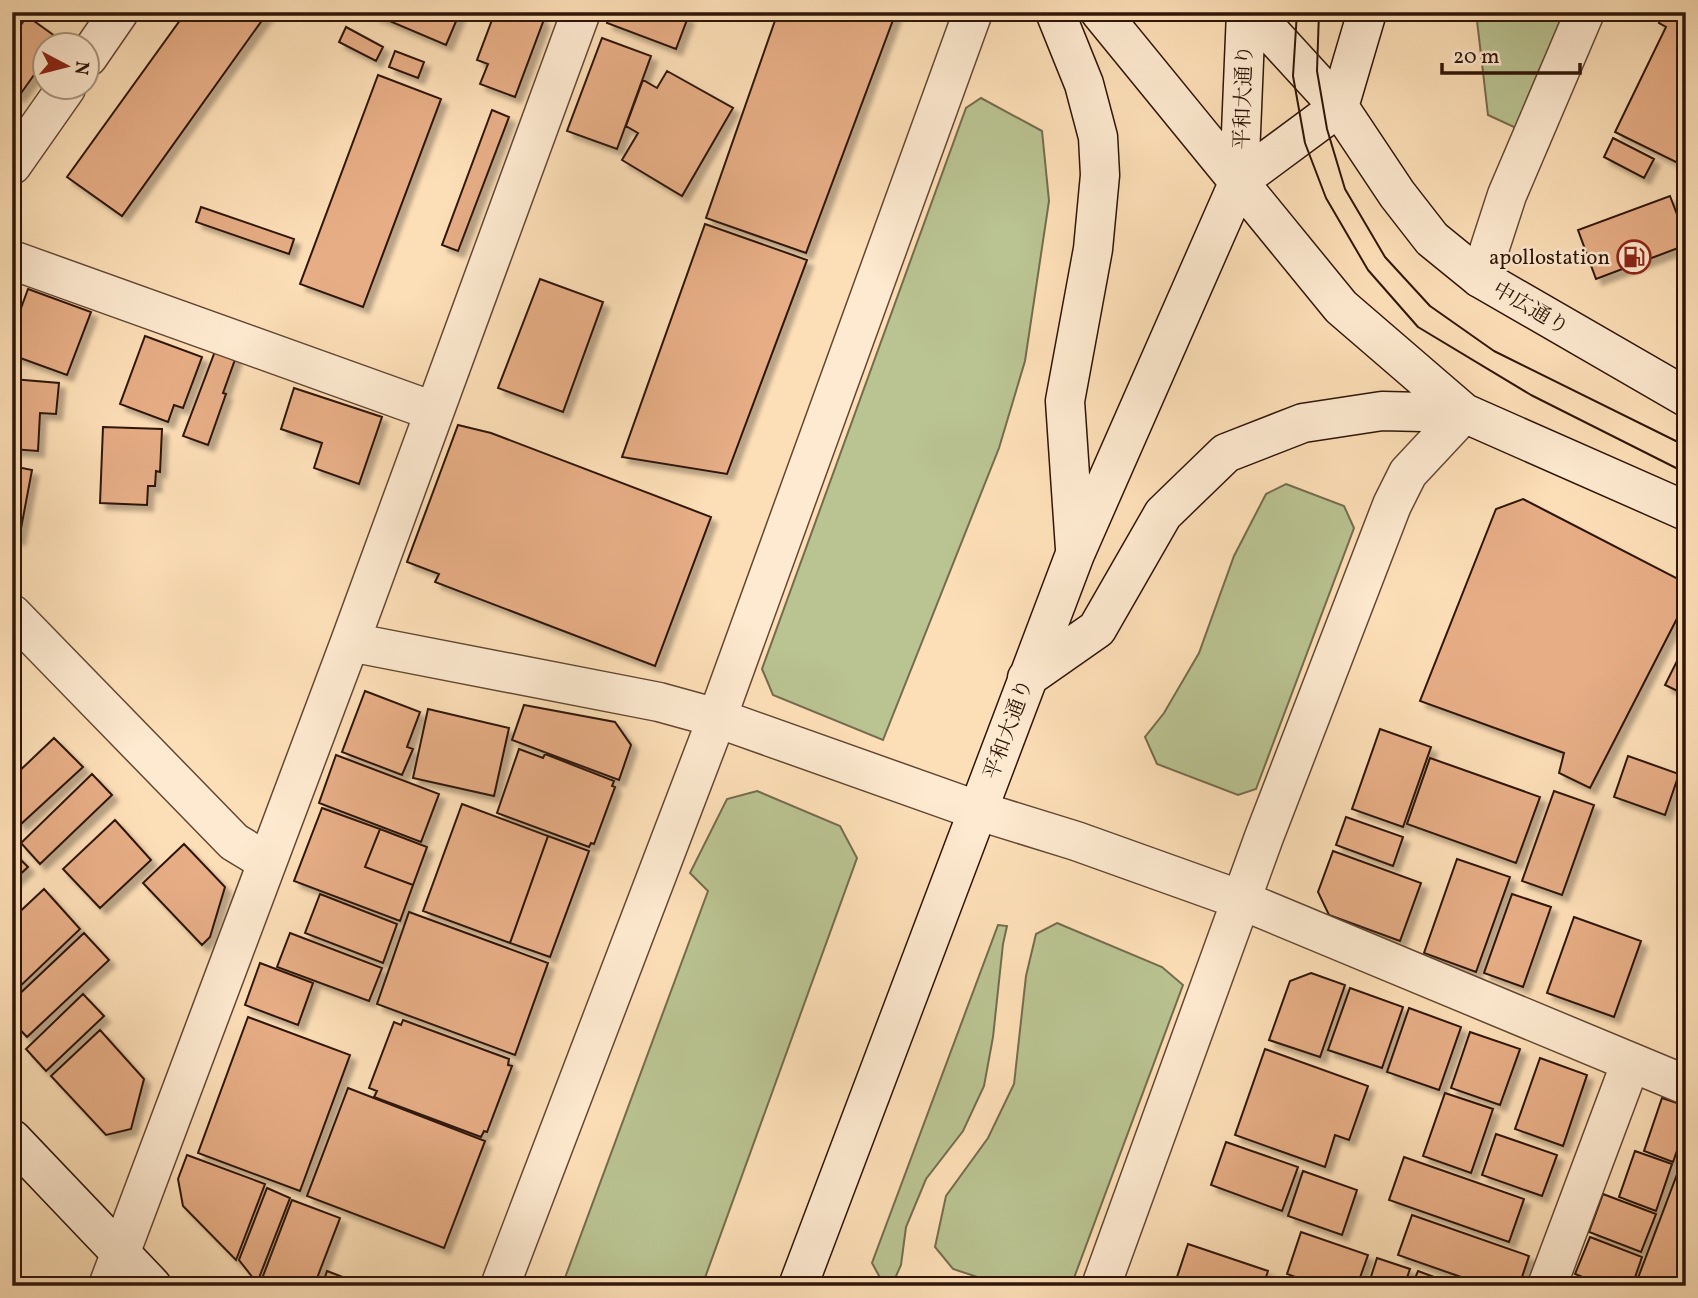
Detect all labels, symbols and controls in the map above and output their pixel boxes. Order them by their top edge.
north arrow [32,32,102,102]
scale bar [1442,32,1581,76]
text: 20 m [1453,43,1499,72]
street label: 平和大通り [1228,44,1261,150]
text: N [67,59,95,76]
fuel station icon: apollostation [1615,238,1653,276]
place label: apollostation [1489,244,1610,273]
street label: 中広通り [1487,276,1574,343]
street label: 平和大通り [978,675,1041,784]

